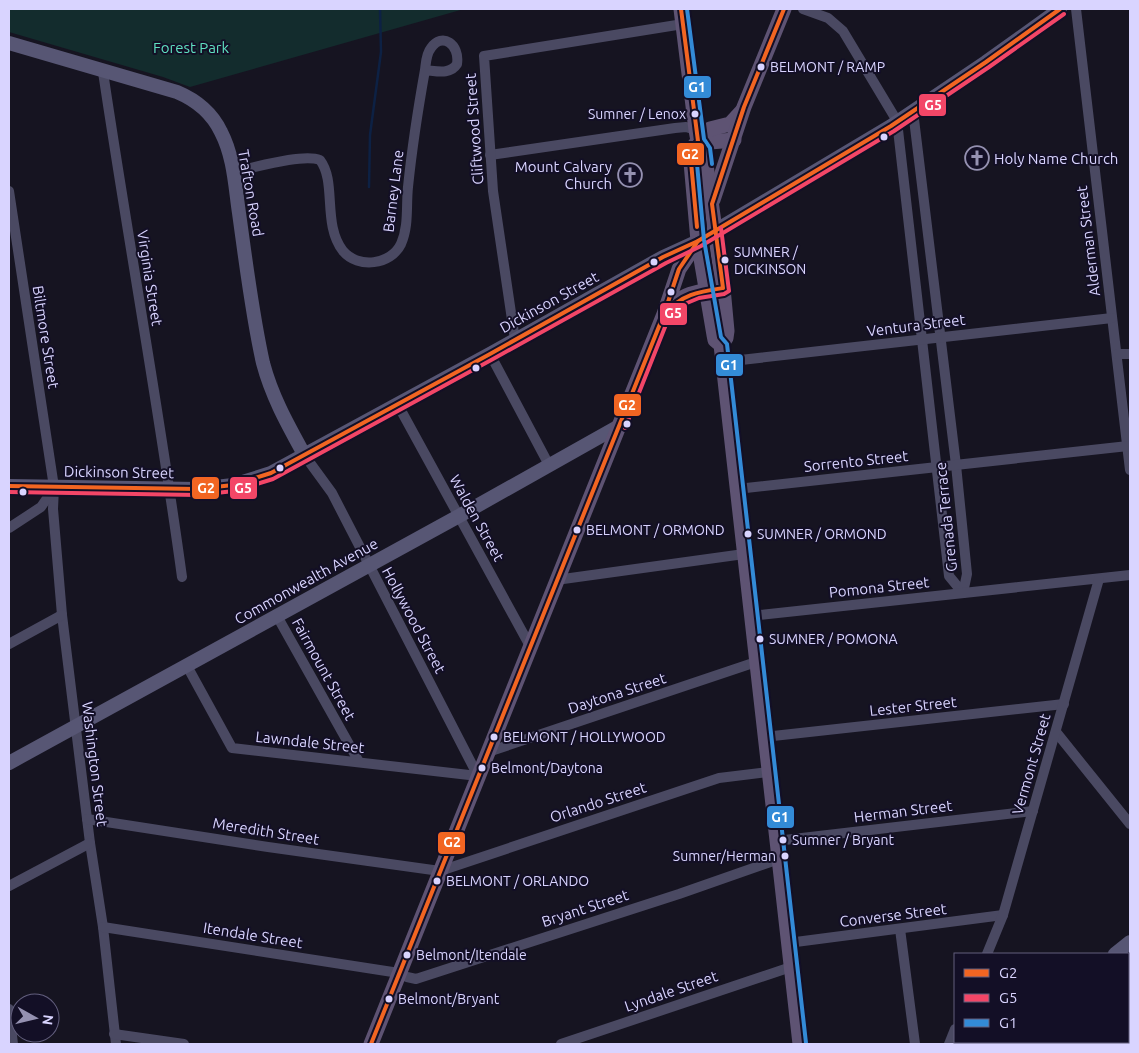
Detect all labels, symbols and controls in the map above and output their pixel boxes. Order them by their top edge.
park label: Forest Park [153,39,230,56]
place label: BELMONT / RAMP [770,59,885,75]
marker: BELMONT / RAMP [756,62,766,72]
street label: Cliftwood Street [462,73,486,185]
line badge: G1 [683,75,712,99]
text: G1 [688,79,706,95]
line badge: G5 [918,93,947,117]
text: G5 [924,97,942,113]
place label: Sumner / Lenox [588,106,686,122]
marker: Sumner / Lenox [690,109,700,119]
unlabelled marker [879,132,889,142]
line badge: G2 [676,142,705,166]
church icon: Holy Name Church [964,145,990,171]
text: G2 [681,146,699,162]
street label: Trafton Road [235,148,267,238]
street label: Barney Lane [380,149,406,233]
place label: Holy Name Church [994,150,1118,167]
place label: Mount Calvary Church [515,158,612,192]
church icon: Mount Calvary Church [617,162,643,188]
street label: Alderman Street [1073,185,1103,297]
street label: Virginia Street [134,229,166,327]
place label: SUMNER / DICKINSON [734,244,806,277]
marker: SUMNER / DICKINSON [720,255,730,265]
unlabelled marker [649,257,659,267]
street label: Dickinson Street [497,268,601,336]
street label: Biltmore Street [29,284,63,390]
unlabelled marker [666,287,676,297]
line badge: G5 [659,302,688,326]
text: G5 [664,305,682,321]
street label: Ventura Street [866,311,966,339]
line badge: G1 [715,353,744,377]
text: G1 [720,357,738,373]
unlabelled marker [471,363,481,373]
line badge: G2 [613,393,642,417]
text: G2 [618,397,636,413]
unlabelled marker [622,419,632,429]
street label: Sorrento Street [803,447,909,475]
street label: Grenada Terrace [932,461,960,573]
street label: Dickinson Street [64,463,174,481]
unlabelled marker [275,463,285,473]
street label: Walden Street [446,472,508,564]
line badge: G2 [191,476,220,500]
line badge: G5 [229,476,258,500]
text: G2 [197,480,215,496]
text: G5 [234,480,252,496]
unlabelled marker [18,487,28,497]
place label: BELMONT / ORMOND [586,522,725,538]
marker: BELMONT / ORMOND [572,525,582,535]
place label: SUMNER / ORMOND [757,526,887,542]
marker: SUMNER / ORMOND [743,529,753,539]
street label: Commonwealth Avenue [231,535,381,627]
street label: Hollywood Street [379,564,449,676]
street label: Pomona Street [828,573,930,601]
street label: Fairmount Street [289,615,359,723]
place label: SUMNER / POMONA [769,631,898,647]
marker: SUMNER / POMONA [755,634,765,644]
street label: Daytona Street [566,669,668,717]
street label: Lester Street [869,693,958,719]
street label: Washington Street [79,701,111,828]
street label: Vermont Street [1008,711,1054,817]
street label: Lawndale Street [255,728,365,756]
place label: BELMONT / HOLLYWOOD [503,729,666,745]
marker: BELMONT / HOLLYWOOD [489,732,499,742]
place label: Belmont/Daytona [491,760,603,776]
marker: Belmont/Daytona [477,763,487,773]
street label: Orlando Street [548,778,648,826]
street label: Herman Street [853,797,953,825]
line badge: G1 [766,805,795,829]
text: G1 [771,809,789,825]
street label: Meredith Street [212,814,320,848]
line badge: G2 [437,831,466,855]
place label: Sumner / Bryant [792,832,894,848]
text: G2 [443,834,461,850]
marker: Sumner / Bryant [778,835,788,845]
place label: Sumner/Herman [673,848,776,864]
marker: Sumner/Herman [780,851,790,861]
place label: BELMONT / ORLANDO [446,873,589,889]
marker: BELMONT / ORLANDO [432,876,442,886]
street label: Bryant Street [539,886,631,930]
street label: Converse Street [838,900,948,930]
street label: Itendale Street [202,919,304,951]
place label: Belmont/Itendale [416,947,527,963]
marker: Belmont/Itendale [402,950,412,960]
legend [954,953,1129,1043]
text: G2 [999,964,1017,981]
street label: Lyndale Street [622,967,720,1015]
text: G5 [999,989,1017,1006]
place label: Belmont/Bryant [398,991,500,1007]
north arrow [10,993,60,1043]
marker: Belmont/Bryant [384,994,394,1004]
text: N [39,1014,57,1026]
text: G1 [999,1014,1017,1031]

